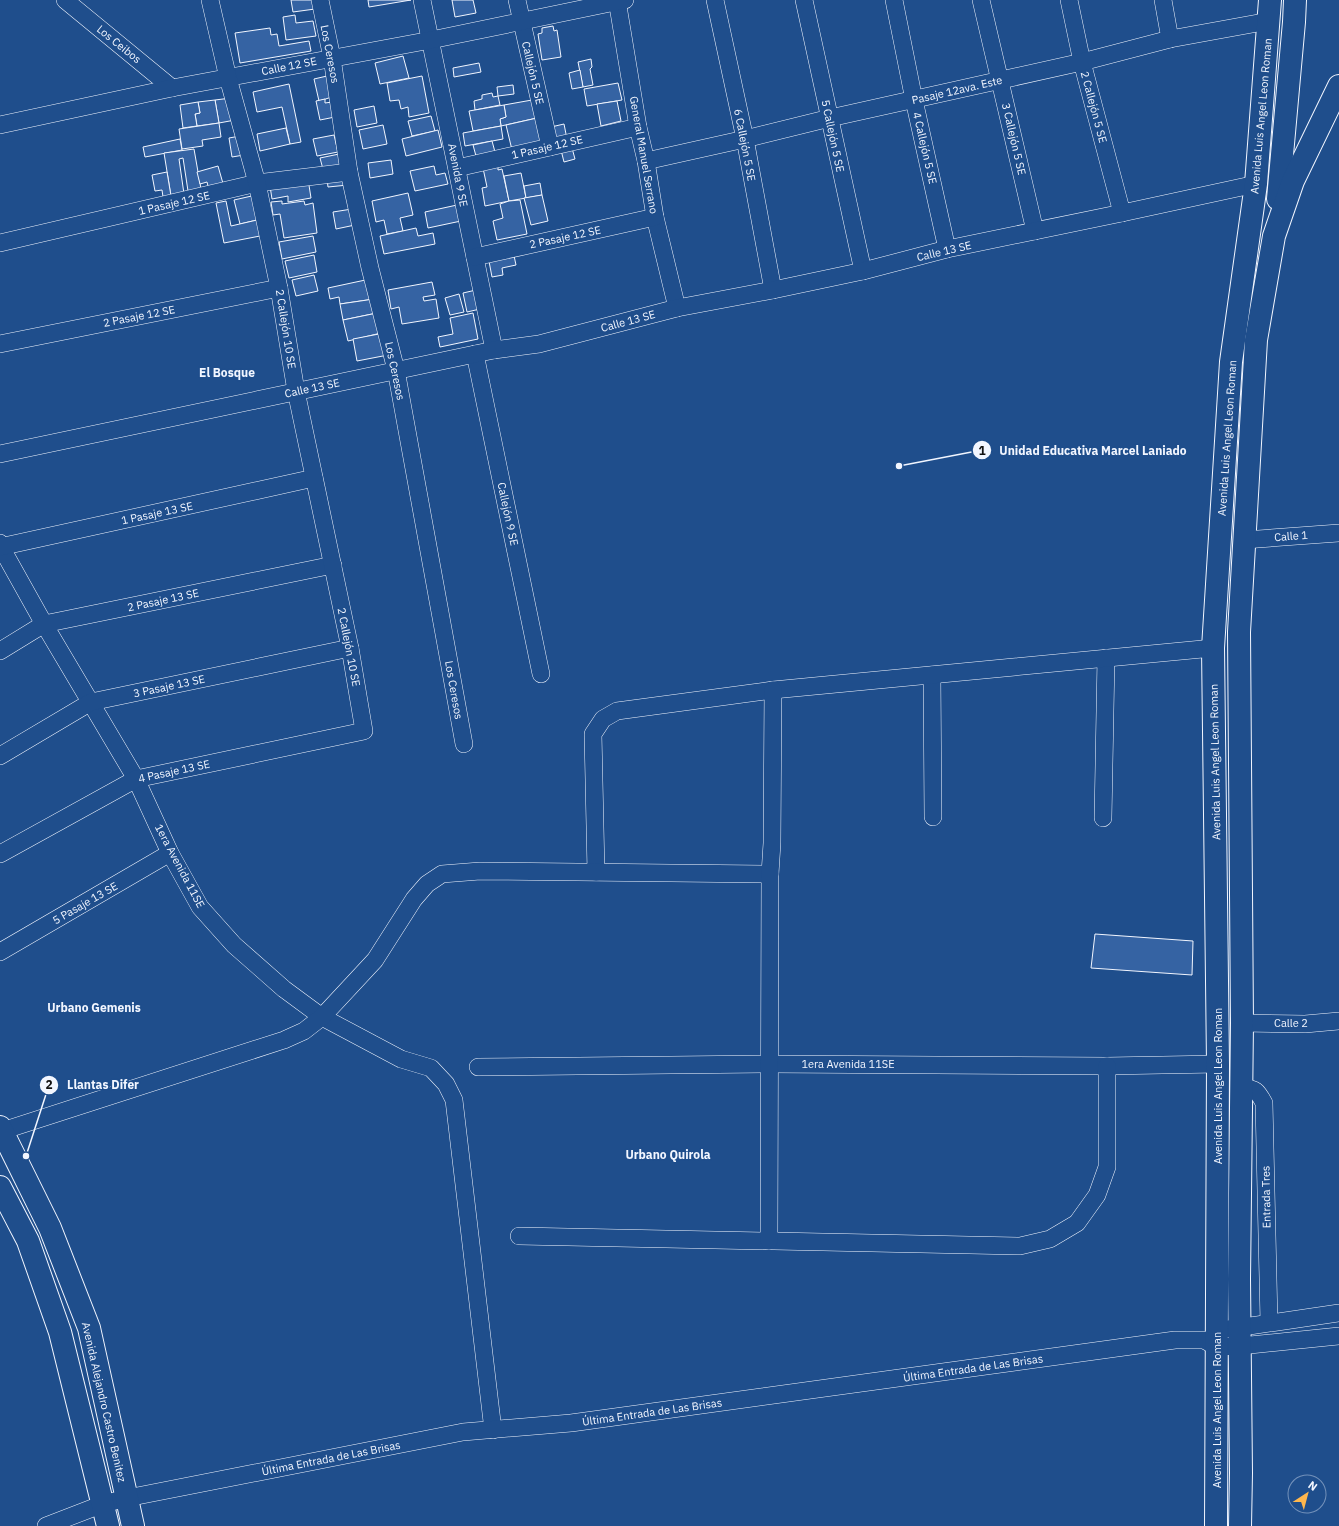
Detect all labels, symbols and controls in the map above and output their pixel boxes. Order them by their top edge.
street label: Los Ceibos [94,22,144,66]
street label: Los Ceresos [317,24,343,84]
street label: Avenida Luis Angel Leon Roman [1247,38,1275,194]
street label: Callejón 5 SE [519,40,547,106]
street label: Calle 12 SE [260,54,318,78]
street label: 2 Callejón 5 SE [1078,70,1110,144]
street label: Pasaje 12ava. Este [910,73,1004,107]
street label: General Manuel Serrano [627,95,661,215]
street label: 5 Callejón 5 SE [818,99,848,173]
street label: 3 Callejón 5 SE [999,102,1029,176]
street label: 6 Callejón 5 SE [731,108,759,182]
street label: 4 Callejón 5 SE [910,111,940,185]
street label: 1 Pasaje 12 SE [510,132,584,162]
street label: Avenida 9 SE [445,142,471,208]
street label: 1 Pasaje 12 SE [137,188,211,218]
street label: 2 Pasaje 12 SE [528,223,602,251]
street label: Calle 13 SE [915,238,973,264]
street label: 2 Callejón 10 SE [273,288,299,370]
street label: 2 Pasaje 12 SE [102,302,176,330]
street label: Calle 13 SE [599,307,657,335]
street label: Los Ceresos [382,341,408,401]
street label: Avenida Luis Angel Leon Roman [1215,360,1239,516]
district label: El Bosque [199,365,255,380]
street label: Calle 13 SE [283,375,341,401]
callout: Unidad Educativa Marcel Laniado [972,438,1195,462]
text: 1 [978,443,986,458]
text: Unidad Educativa Marcel Laniado [999,443,1187,458]
street label: Callejón 9 SE [494,481,522,547]
street label: 1 Pasaje 13 SE [120,499,194,527]
street label: Calle 1 [1274,528,1309,544]
street label: 2 Pasaje 13 SE [126,586,200,614]
street label: 2 Callejón 10 SE [334,606,364,688]
street label: Los Ceresos [442,660,466,720]
street label: 3 Pasaje 13 SE [132,672,206,700]
street label: Avenida Luis Angel Leon Roman [1207,684,1223,840]
street label: 4 Pasaje 13 SE [137,757,211,785]
street label: 1era Avenida 11SE [152,822,208,910]
street label: 5 Pasaje 13 SE [50,879,120,927]
district label: Urbano Gemenis [47,1000,141,1015]
street label: Avenida Luis Angel Leon Roman [1211,1008,1225,1164]
street label: Calle 2 [1274,1016,1308,1030]
street label: 1era Avenida 11SE [801,1057,895,1071]
callout: Llantas Difer [39,1073,147,1097]
text: 2 [45,1077,53,1092]
text: Llantas Difer [67,1077,139,1092]
district label: Urbano Quirola [625,1147,711,1162]
street label: Entrada Tres [1258,1166,1274,1228]
street label: Avenida Alejandro Castro Benitez [79,1321,129,1483]
street label: Avenida Luis Angel Leon Roman [1210,1332,1224,1488]
street label: Última Entrada de Las Brisas [902,1351,1044,1385]
street label: Última Entrada de Las Brisas [581,1395,723,1429]
street label: Última Entrada de Las Brisas [260,1438,402,1478]
north arrow [1287,1474,1327,1514]
text: N [1306,1478,1320,1494]

